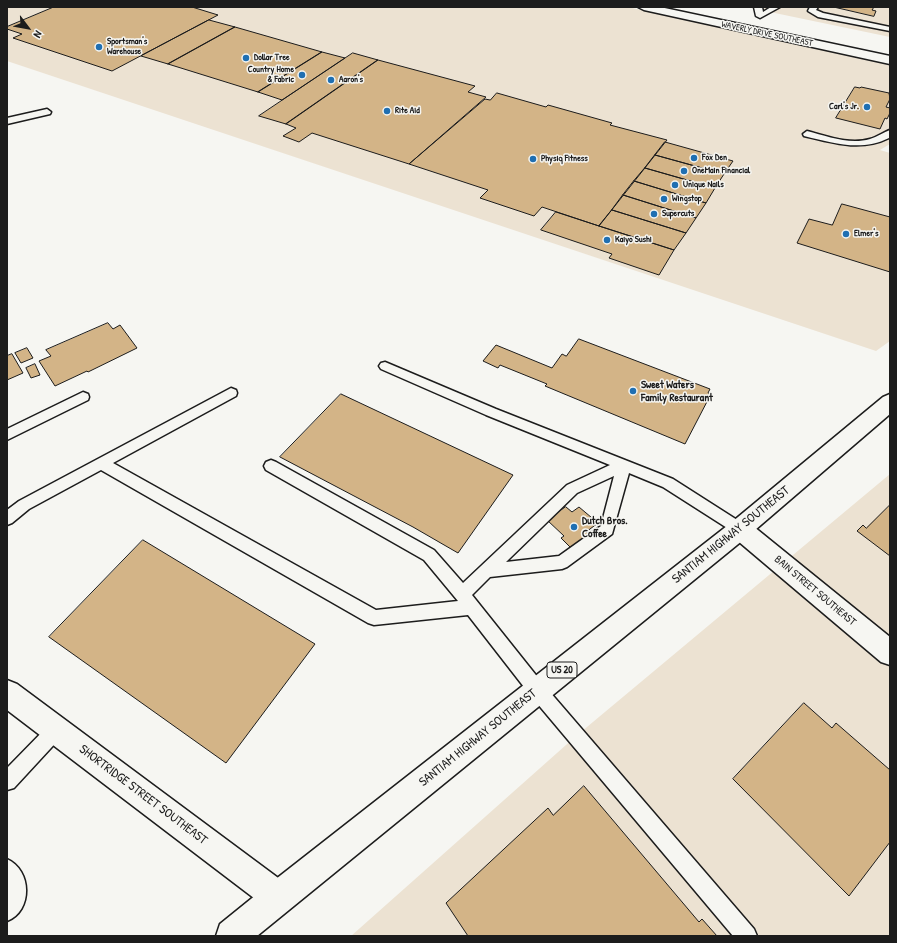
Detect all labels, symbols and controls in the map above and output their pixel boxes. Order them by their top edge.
north arrow [8,8,48,48]
street label: WAVERLY DRIVE SOUTHEAST [720,19,814,49]
text: N [31,28,46,41]
place label: Sportsman's Warehouse [107,37,147,58]
marker: Sportsman's Warehouse [94,42,104,52]
marker: Dollar Tree [241,53,251,63]
place label: Dollar Tree [254,53,290,63]
place label: Country Home & Fabric [248,65,294,86]
marker: Country Home & Fabric [297,70,307,80]
marker: Aaron's [326,75,336,85]
place label: Aaron's [339,75,363,85]
place label: Carl's Jr. [829,102,859,112]
marker: Carl's Jr. [862,102,872,112]
marker: Rite Aid [382,106,392,116]
place label: Rite Aid [395,106,420,116]
marker: Fox Den [689,153,699,163]
place label: Fox Den [702,153,727,163]
marker: Physiq Fitness [528,154,538,164]
place label: Physiq Fitness [541,154,588,164]
marker: OneMain Financial [679,166,689,176]
place label: OneMain Financial [692,166,750,176]
marker: Unique Nails [670,180,680,190]
place label: Unique Nails [683,180,724,190]
marker: Wingstop [659,194,669,204]
place label: Wingstop [672,194,702,204]
marker: Supercuts [649,209,659,219]
place label: Supercuts [662,209,694,219]
marker: Elmer's [841,229,851,239]
place label: Elmer's [854,229,878,239]
marker: Kaiyo Sushi [602,235,612,245]
place label: Kaiyo Sushi [615,235,652,245]
place label: Sweet Waters Family Restaurant [641,378,713,404]
marker: Sweet Waters Family Restaurant [628,386,638,396]
street label: SANTIAM HIGHWAY SOUTHEAST [669,483,793,587]
place label: Dutch Bros. Coffee [582,514,628,540]
marker: Dutch Bros. Coffee [569,522,579,532]
street label: BAIN STREET SOUTHEAST [772,553,858,629]
road number: US 20 [547,662,577,678]
street label: SANTIAM HIGHWAY SOUTHEAST [416,686,540,790]
street label: SHORTRIDGE STREET SOUTHEAST [76,742,210,848]

